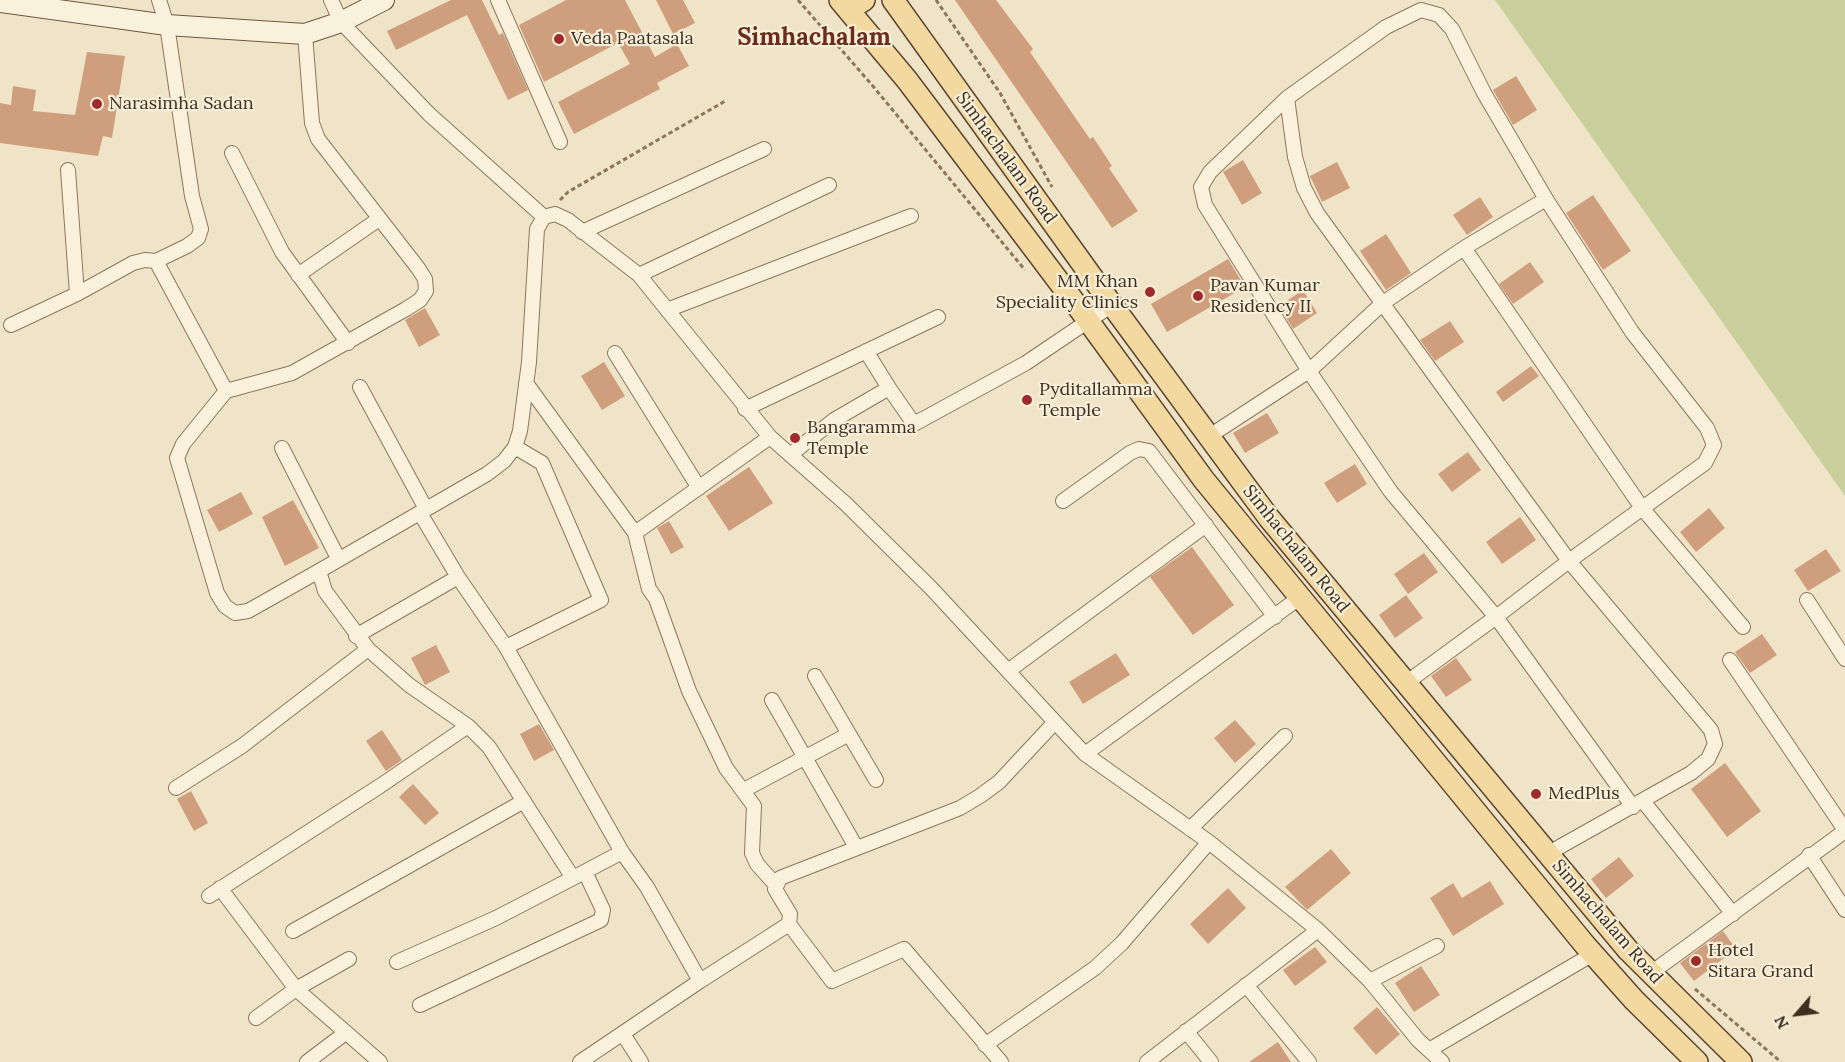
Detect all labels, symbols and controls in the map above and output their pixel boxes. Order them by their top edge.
district label: Simhachalam [737,24,891,52]
place label: Veda Paatasala [571,28,694,50]
marker: Veda Paatasala [552,32,566,46]
street label: Simhachalam Road [951,88,1061,228]
place label: Narasimha Sadan [109,93,254,115]
marker: Narasimha Sadan [90,97,104,111]
place label: MM Khan Speciality Clinics [996,271,1138,314]
place label: Pavan Kumar Residency II [1210,275,1320,318]
marker: MM Khan Speciality Clinics [1143,285,1157,299]
marker: Pavan Kumar Residency II [1191,289,1205,303]
place label: Pyditallamma Temple [1039,379,1152,422]
marker: Pyditallamma Temple [1020,393,1034,407]
place label: Bangaramma Temple [807,417,916,460]
marker: Bangaramma Temple [788,431,802,445]
street label: Simhachalam Road [1238,481,1354,617]
place label: MedPlus [1548,783,1619,805]
marker: MedPlus [1529,787,1543,801]
street label: Simhachalam Road [1547,855,1667,989]
place label: Hotel Sitara Grand [1708,940,1814,982]
marker: Hotel Sitara Grand [1689,954,1703,968]
north arrow [1767,984,1827,1044]
text: N [1769,1012,1793,1033]

